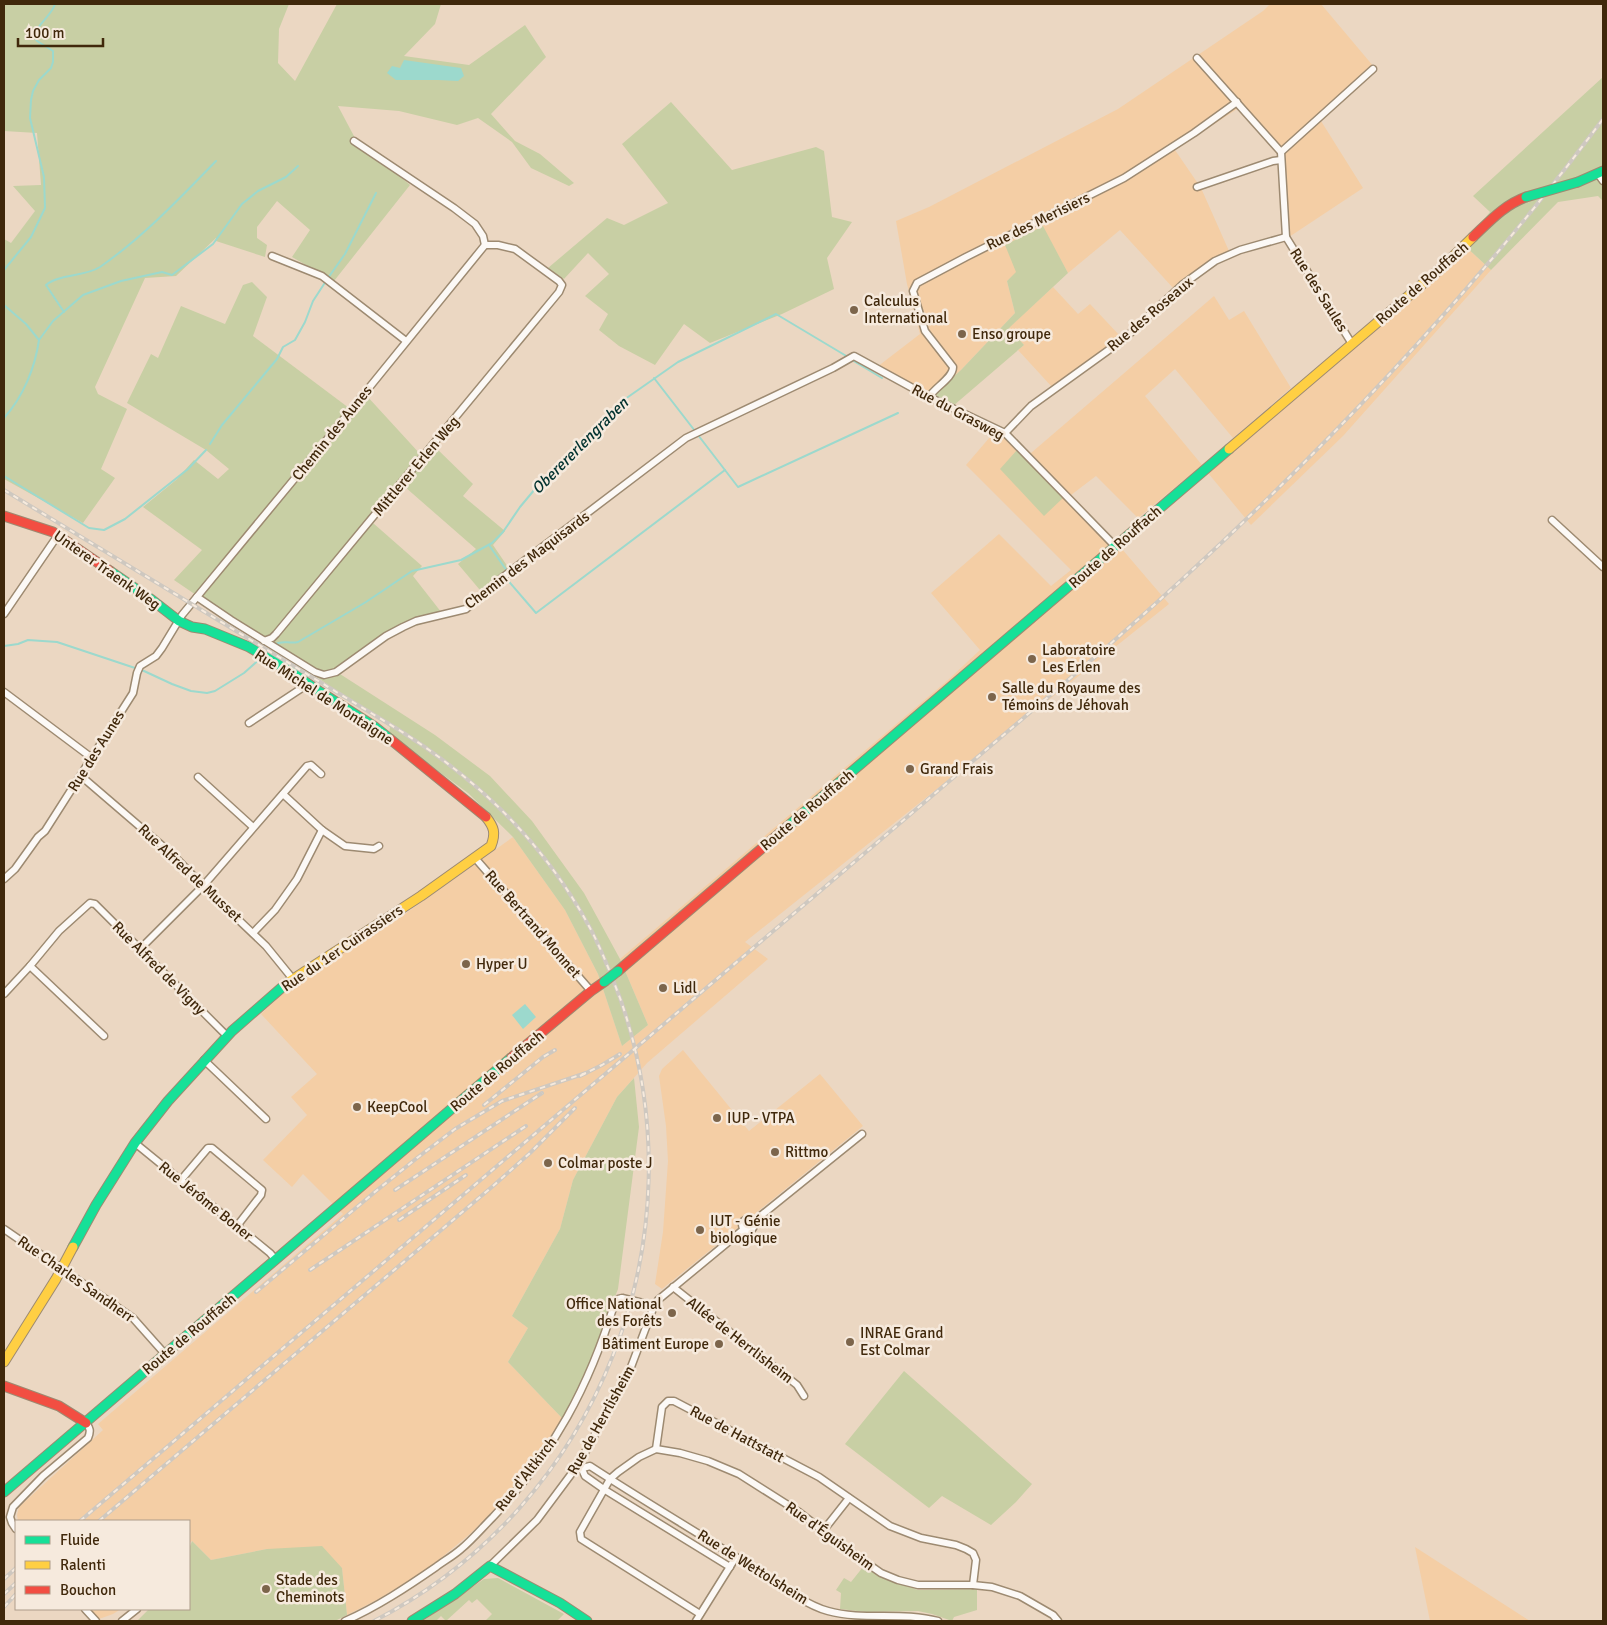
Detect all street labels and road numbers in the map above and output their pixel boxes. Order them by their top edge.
street label: Rue des Merisiers [983,188,1093,254]
street label: Route de Rouffach [1372,238,1472,328]
street label: Rue des Saules [1286,245,1352,336]
street label: Rue des Roseaux [1103,273,1197,355]
street label: Rue du Grasweg [909,380,1007,444]
street label: Chemin des Aunes [288,382,376,484]
street label: Mittlerer Erlen Weg [369,412,463,520]
street label: Route de Rouffach [1065,502,1165,592]
street label: Chemin des Maquisards [461,507,593,613]
street label: Unterer Traenk Weg [50,526,164,614]
street label: Rue Michel de Montaigne [251,645,397,749]
street label: Rue des Aunes [64,707,128,795]
street label: Route de Rouffach [757,766,857,854]
street label: Rue Alfred de Musset [134,820,246,926]
street label: Rue Bertrand Monnet [481,866,585,982]
street label: Rue du 1er Cuirassiers [278,900,406,995]
street label: Rue Alfred de Vigny [109,918,209,1018]
street label: Route de Rouffach [447,1027,547,1115]
street label: Rue Jérôme Boner [155,1158,257,1245]
street label: Rue Charles Sandherr [14,1232,138,1326]
street label: Route de Rouffach [139,1290,239,1378]
street label: Allée de Herrlisheim [683,1293,797,1387]
street label: Rue de Herrlisheim [564,1362,638,1478]
street label: Rue de Hattstatt [687,1402,787,1466]
street label: Rue d'Altkirch [491,1433,561,1515]
street label: Rue d'Éguisheim [782,1497,879,1574]
street label: Rue de Wettolsheim [694,1526,812,1608]

